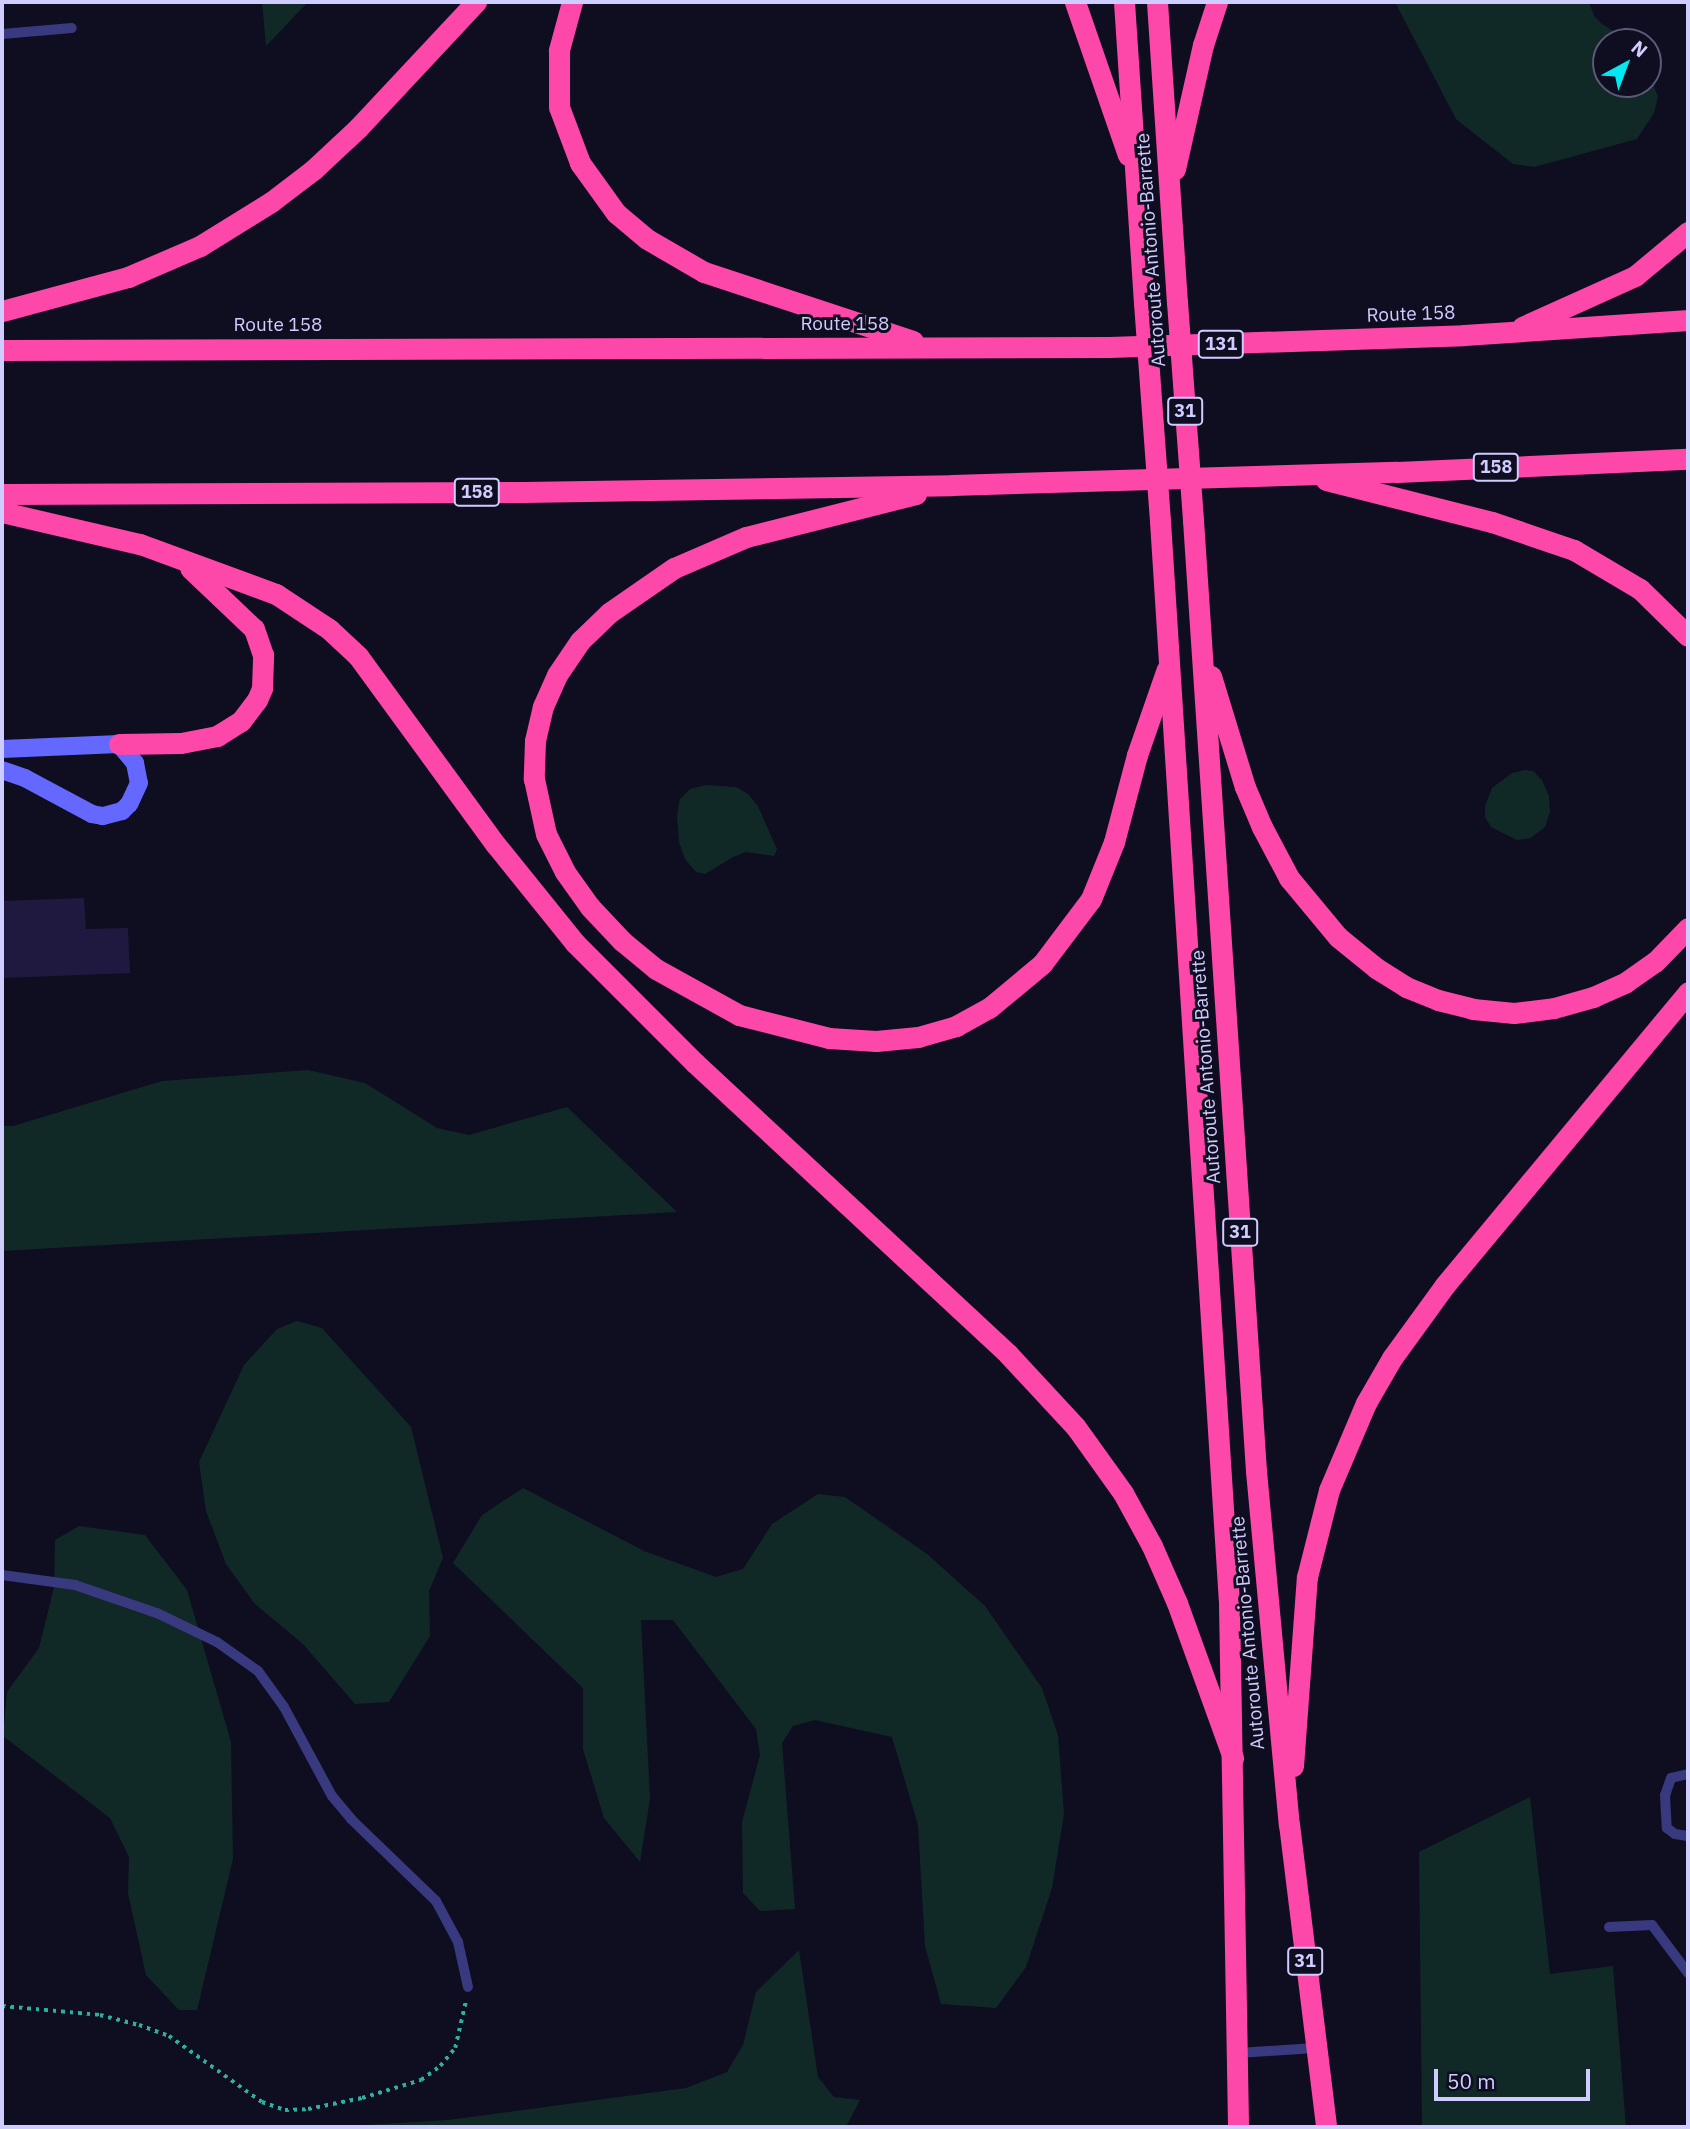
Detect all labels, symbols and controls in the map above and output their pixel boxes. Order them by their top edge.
north arrow [1592,28,1662,98]
text: N [1626,35,1653,62]
street label: Autoroute Antonio-Barrette [1131,132,1171,368]
street label: Route 158 [1366,301,1456,327]
street label: Route 158 [800,313,890,335]
street label: Route 158 [233,314,323,336]
road number: 131 [1196,330,1246,358]
road number: 31 [1166,396,1204,426]
road number: 158 [1472,452,1520,481]
road number: 158 [452,478,502,506]
street label: Autoroute Antonio-Barrette [1186,949,1226,1185]
road number: 31 [1221,1218,1259,1246]
street label: Autoroute Antonio-Barrette [1226,1515,1270,1751]
road number: 31 [1286,1947,1324,1976]
scale bar [1438,2056,1594,2100]
text: 50 m [1447,2067,1496,2095]

